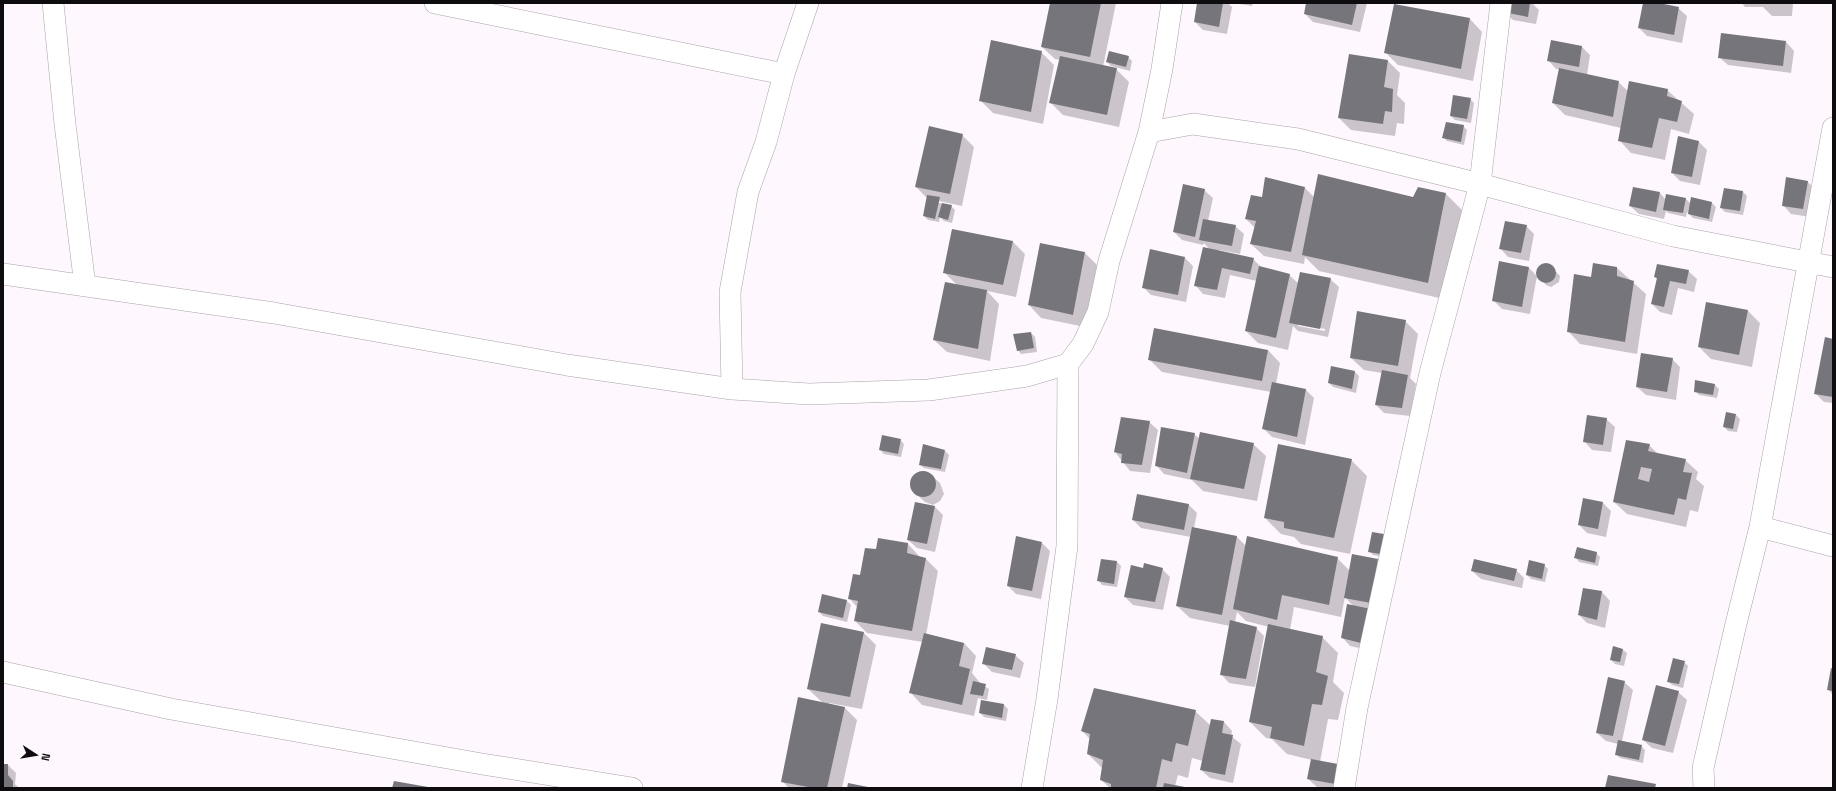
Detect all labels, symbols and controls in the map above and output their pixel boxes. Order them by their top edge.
north arrow [16,735,56,775]
text: N [38,752,53,762]

